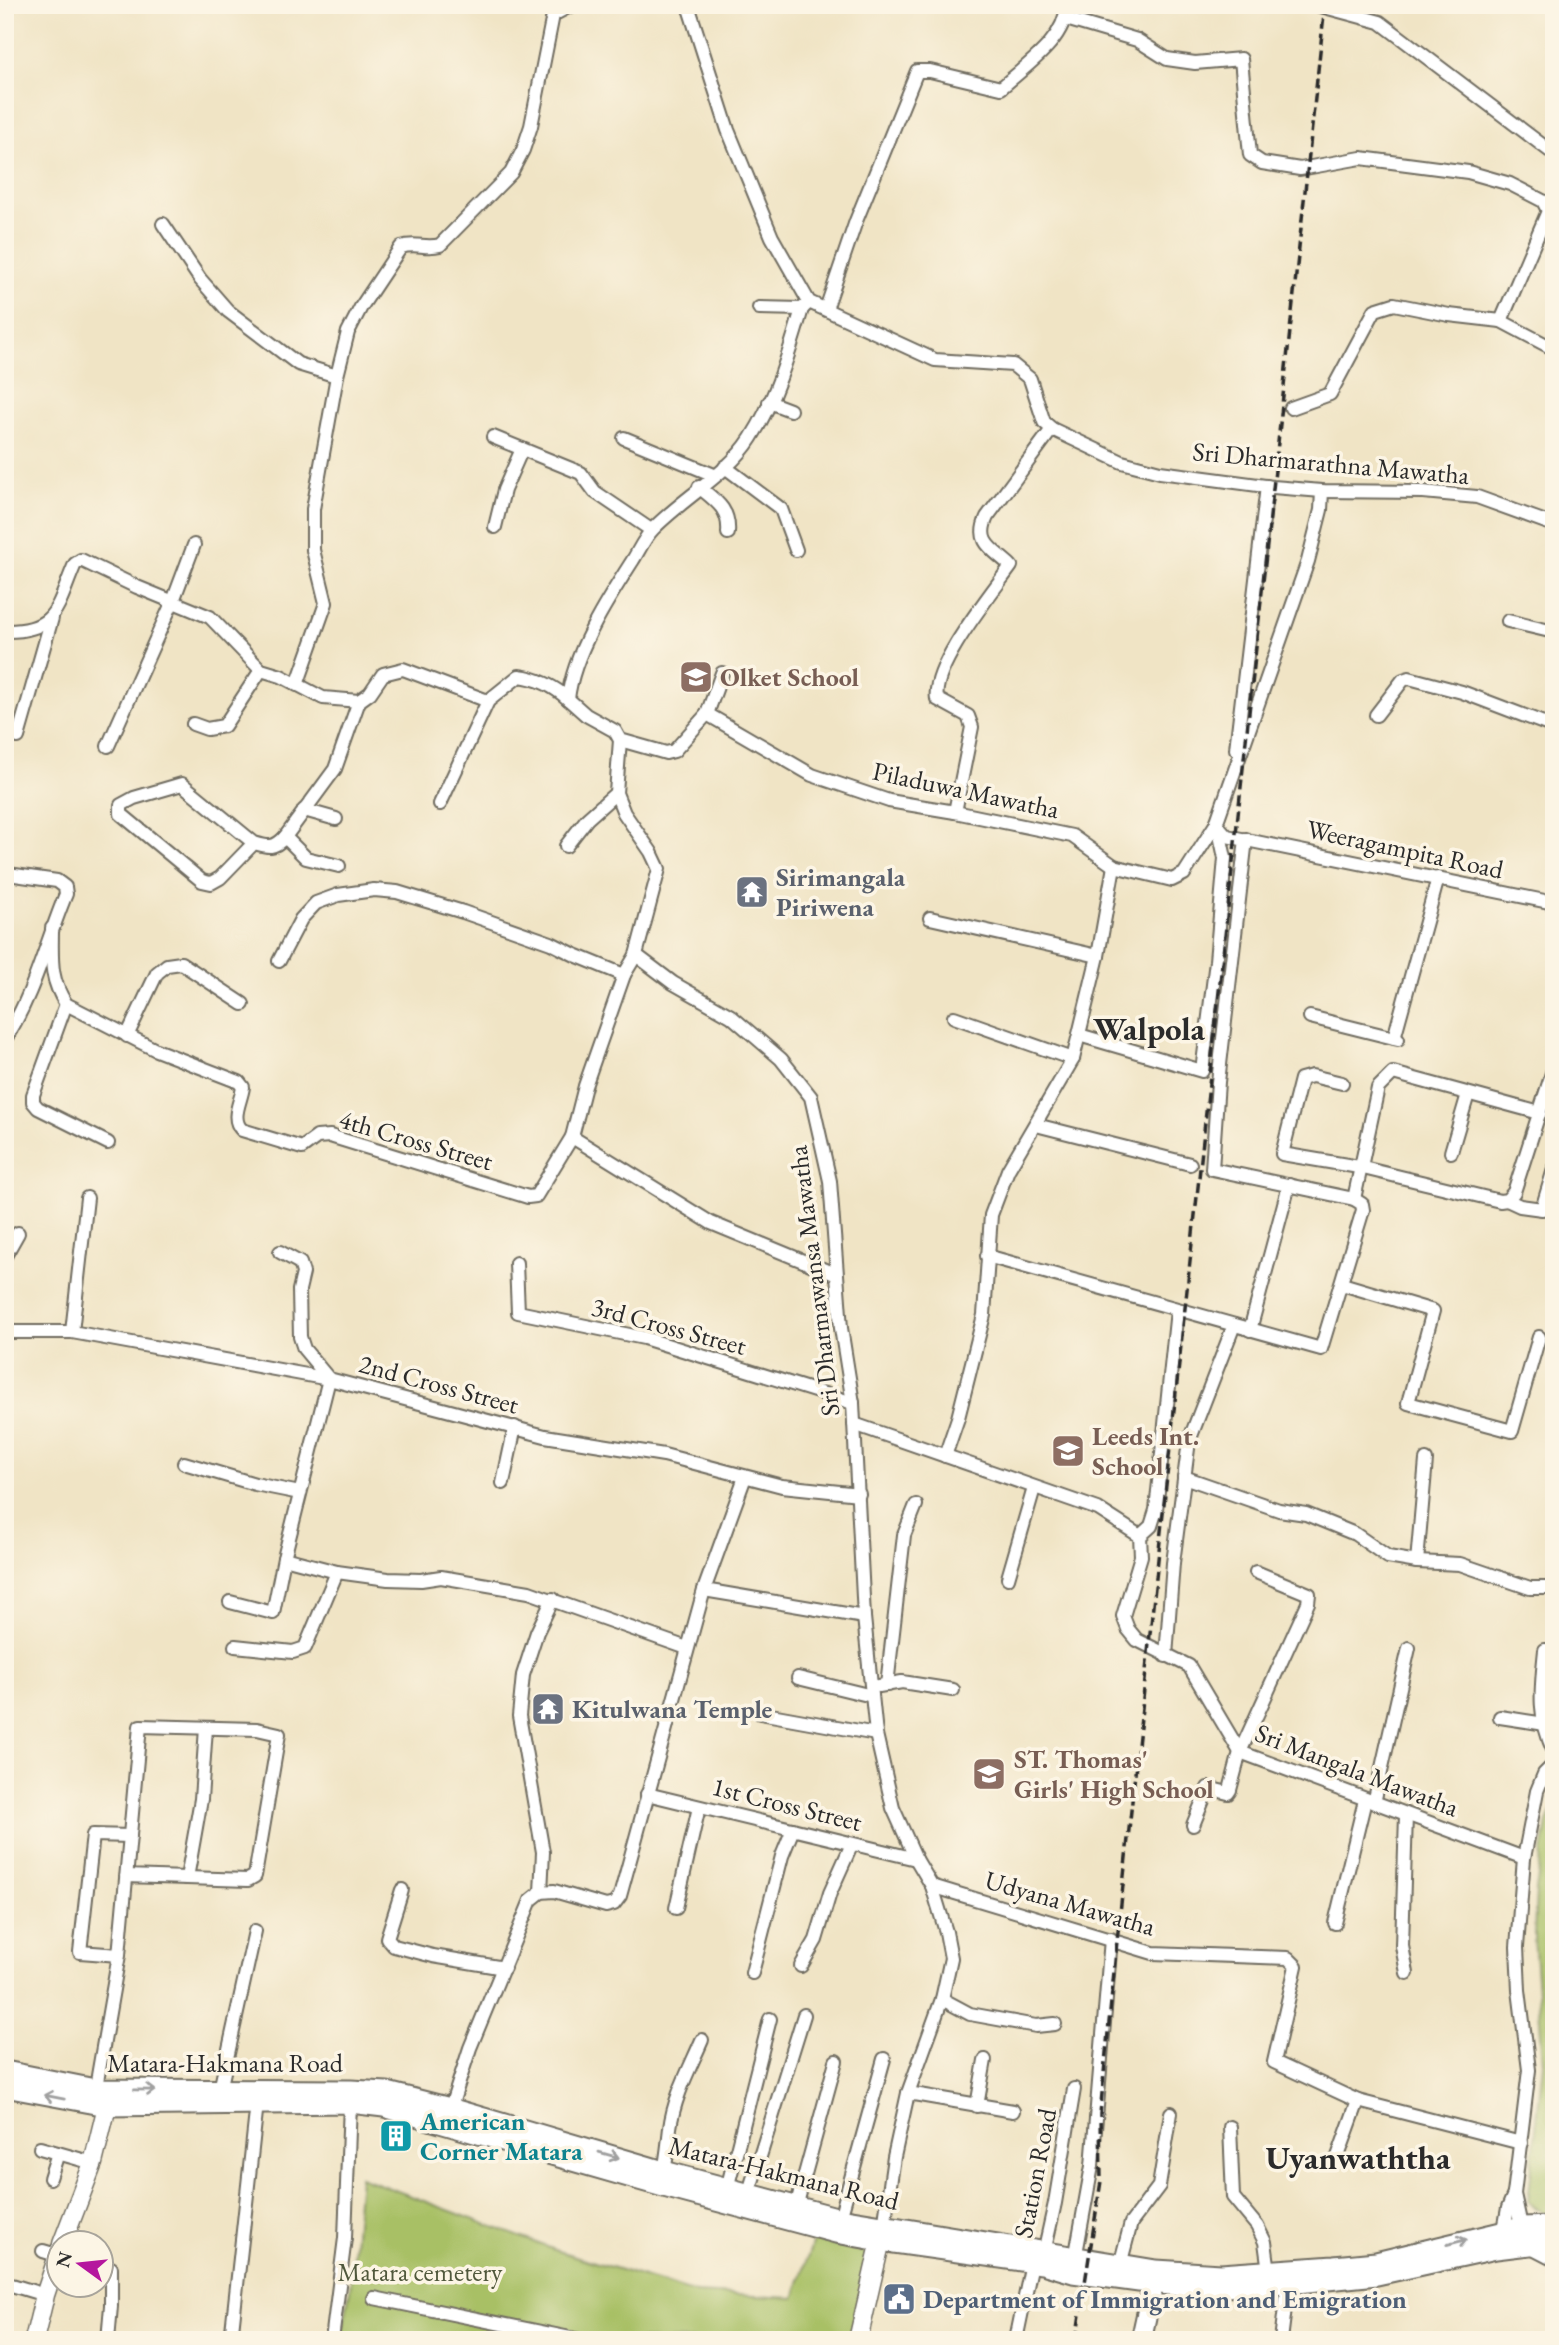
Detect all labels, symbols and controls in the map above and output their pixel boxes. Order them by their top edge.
street label: Sri Dharmarathna Mawatha [1191,434,1471,492]
school or university icon: Olket School [677,658,715,696]
place label: Olket School [720,660,859,694]
street label: Piladuwa Mawatha [870,754,1063,826]
street label: Weeragampita Road [1304,812,1507,887]
place label: Sirimangala Piriwena [776,860,906,924]
temple icon: Sirimangala Piriwena [733,873,771,911]
district label: Walpola [1093,1007,1206,1050]
street label: 4th Cross Street [335,1102,497,1178]
street label: Sri Dharmawansa Mawatha [780,1143,847,1418]
street label: 3rd Cross Street [588,1289,750,1363]
street label: 2nd Cross Street [356,1346,522,1422]
place label: Leeds Int. School [1092,1419,1199,1483]
school or university icon: Leeds Int. School [1049,1432,1087,1470]
temple icon: Kitulwana Temple [529,1690,567,1728]
place label: Kitulwana Temple [572,1692,772,1726]
street label: Sri Mangala Mawatha [1250,1716,1464,1825]
place label: ST. Thomas' Girls' High School [1014,1742,1214,1806]
school or university icon: ST. Thomas' Girls' High School [970,1755,1008,1793]
street label: 1st Cross Street [708,1769,866,1839]
street label: Udyana Mawatha [981,1862,1160,1944]
street label: Matara-Hakmana Road [107,2046,344,2080]
one-way arrow [134,2083,157,2097]
one-way arrow [43,2090,66,2103]
place label: American Corner Matara [419,2104,583,2168]
street label: Station Road [1006,2104,1064,2241]
building icon: American Corner Matara [377,2117,415,2155]
street label: Matara-Hakmana Road [665,2128,903,2218]
district label: Uyanwaththa [1266,2136,1451,2179]
one-way arrow [597,2149,620,2162]
north arrow [46,2230,116,2300]
one-way arrow [1445,2235,1468,2248]
text: N [50,2248,78,2270]
park label: Matara cemetery [337,2255,503,2289]
public building icon: Department of Immigration and Emigration [880,2280,918,2318]
place label: Department of Immigration and Emigration [923,2282,1407,2316]

